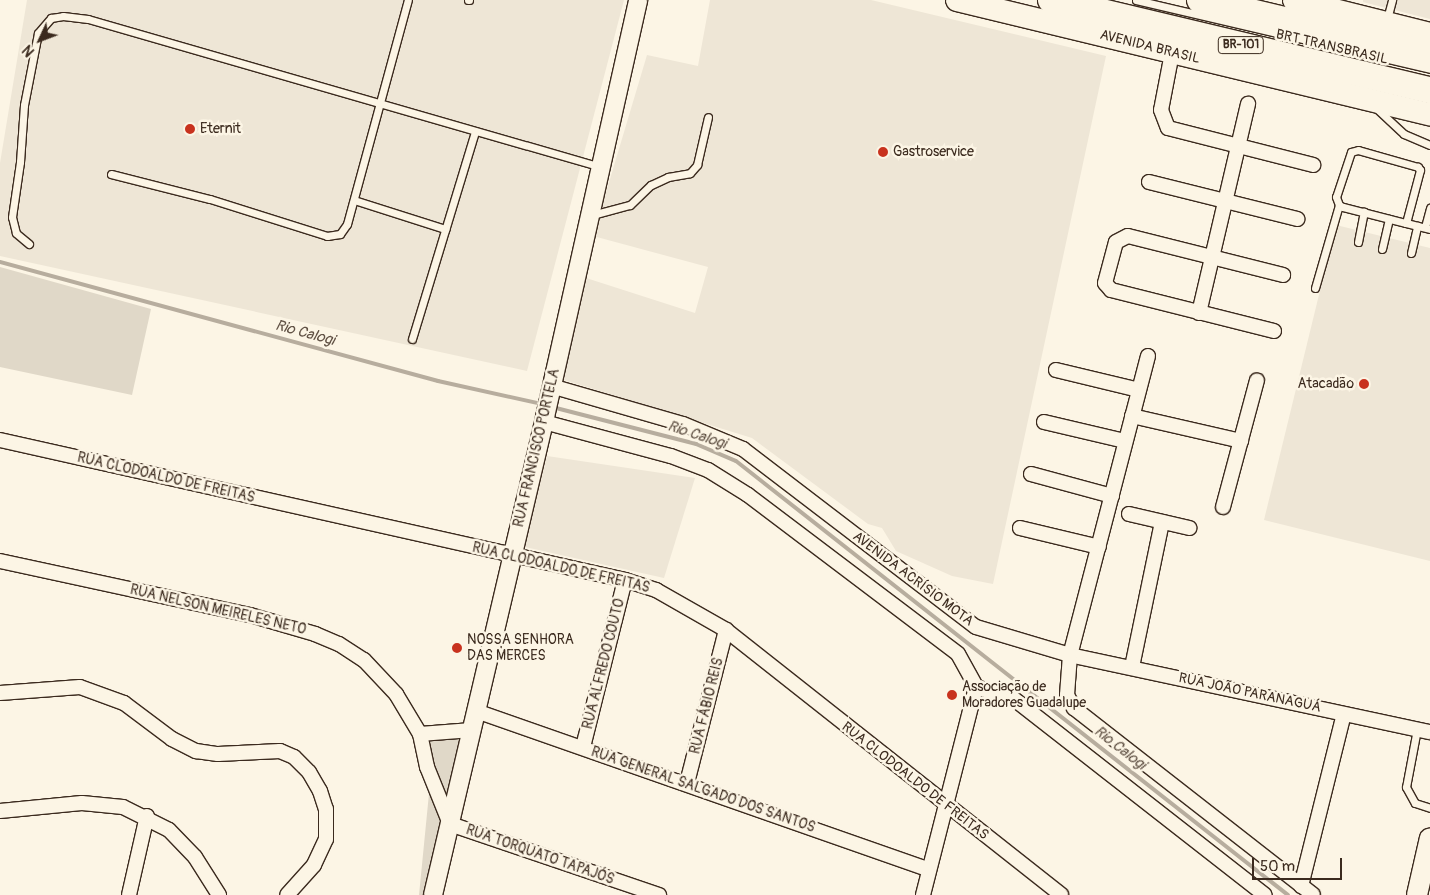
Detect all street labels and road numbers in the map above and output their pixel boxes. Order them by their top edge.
street label: AVENIDA BRASIL [1098,26,1202,68]
street label: BRT TRANSBRASIL [1274,26,1390,68]
road number: BR-101 [1217,36,1265,54]
street label: RUA FRANCISCO PORTELA [511,367,563,529]
street label: RUA CLODOALDO DE FREITAS [76,449,256,507]
street label: AVENIDA ACRÍSIO MOTA [849,528,977,630]
street label: RUA CLODOALDO DE FREITAS [471,539,651,597]
street label: RUA NELSON MEIRELES NETO [128,582,308,638]
street label: RUA ALFREDO COUTO [580,597,628,731]
street label: RUA FÁBIO REIS [687,656,727,756]
street label: RUA JOÃO PARANAGUÁ [1177,670,1323,716]
street label: RUA CLODOALDO DE FREITAS [838,718,992,844]
street label: RUA GENERAL SALGADO DOS SANTOS [589,744,817,836]
street label: RUA TORQUATO TAPAJÓS [464,822,616,888]

